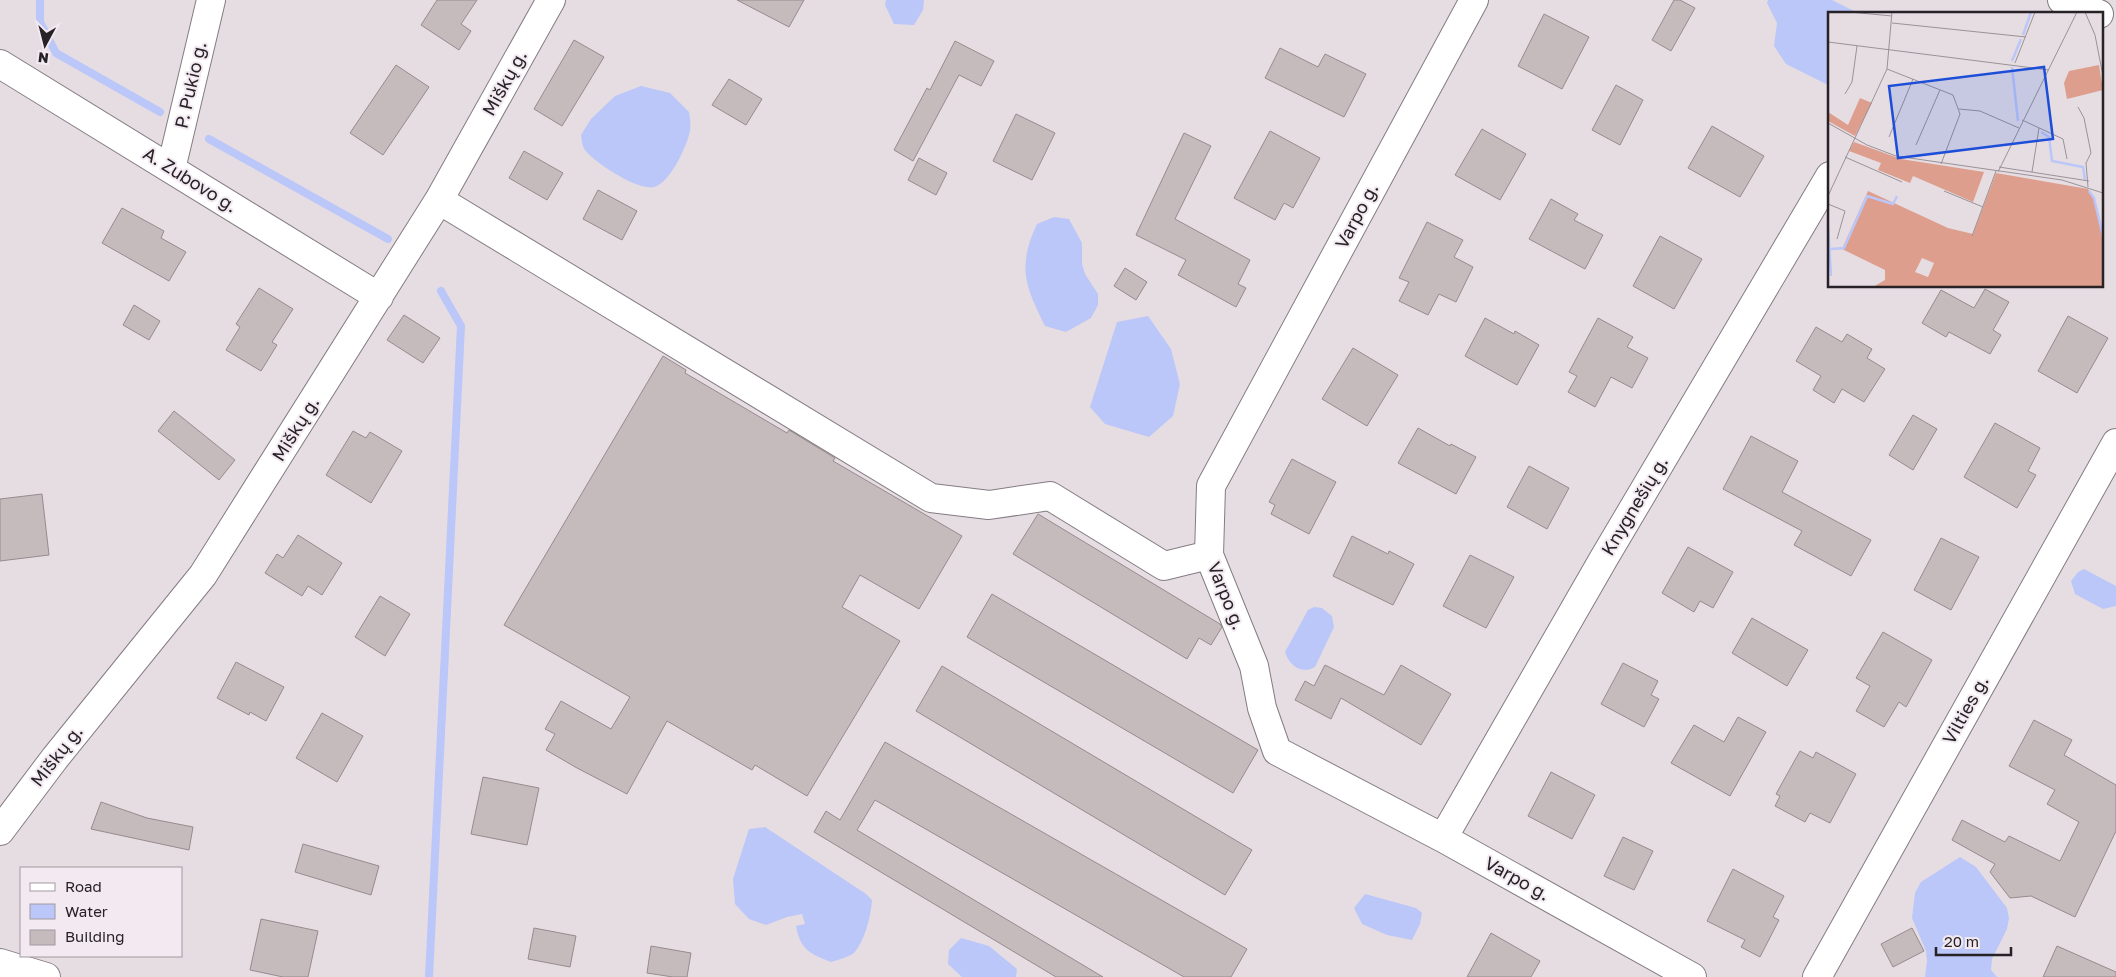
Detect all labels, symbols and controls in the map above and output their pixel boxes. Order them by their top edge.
inset map [1828,12,2104,288]
north arrow [20,20,70,70]
street label: P. Pukio g. [169,39,211,130]
street label: Miškų g. [477,46,531,119]
text: N [37,49,50,67]
street label: A. Zubovo g. [140,142,242,217]
street label: Varpo g. [1330,179,1382,252]
street label: Miškų g. [267,392,324,465]
street label: Knygnešių g. [1596,452,1672,559]
street label: Varpo g. [1203,559,1250,633]
street label: Vilties g. [1937,671,1993,748]
street label: Miškų g. [25,720,87,790]
street label: Varpo g. [1481,851,1554,905]
legend [20,867,182,957]
text: Road [65,877,102,895]
text: Water [65,902,108,920]
scale bar [1936,924,2011,956]
text: Building [65,927,125,945]
text: 20 m [1944,932,1979,950]

